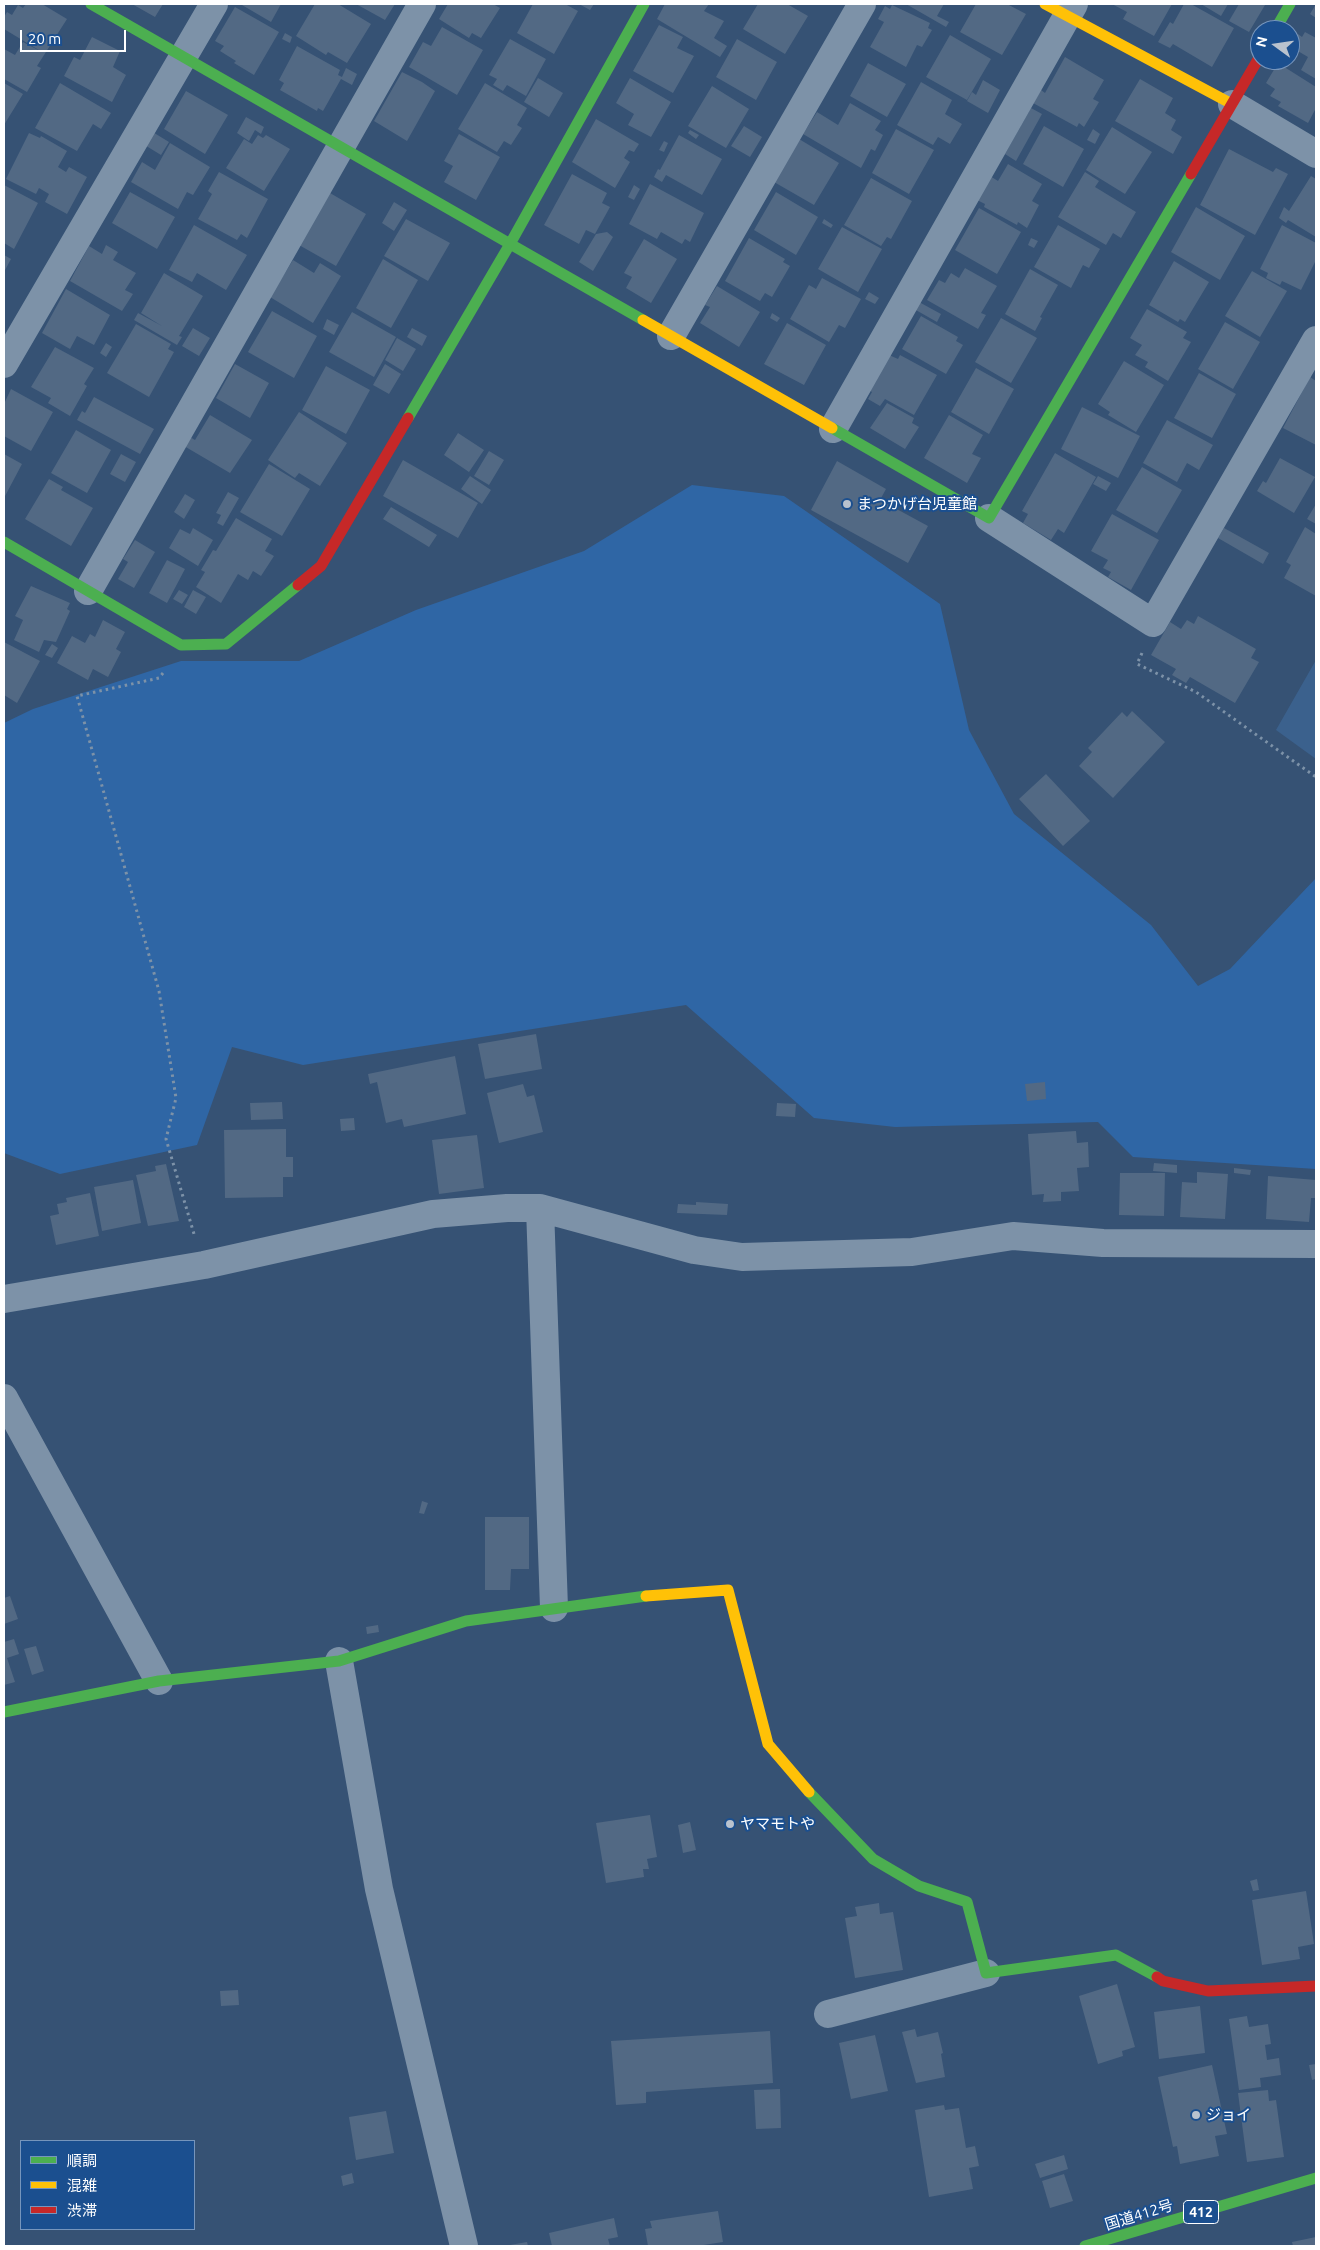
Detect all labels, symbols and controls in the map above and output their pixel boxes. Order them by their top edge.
scale bar [22,20,129,52]
north arrow [1250,20,1300,70]
text: 20 m [28,30,61,47]
text: N [1252,35,1270,49]
place label: まつかげ台児童館 [857,495,977,513]
marker: まつかげ台児童館 [841,498,853,510]
place label: ヤマモトや [740,1815,815,1833]
marker: ヤマモトや [724,1818,736,1830]
place label: ジョイ [1206,2106,1251,2124]
marker: ジョイ [1190,2109,1202,2121]
legend [20,2140,195,2230]
text: 順調 [67,2152,97,2169]
text: 混雑 [67,2177,97,2194]
street label: 国道412号 [1103,2196,1175,2234]
road number: 412 [1184,2200,1218,2224]
text: 渋滞 [67,2202,97,2219]

